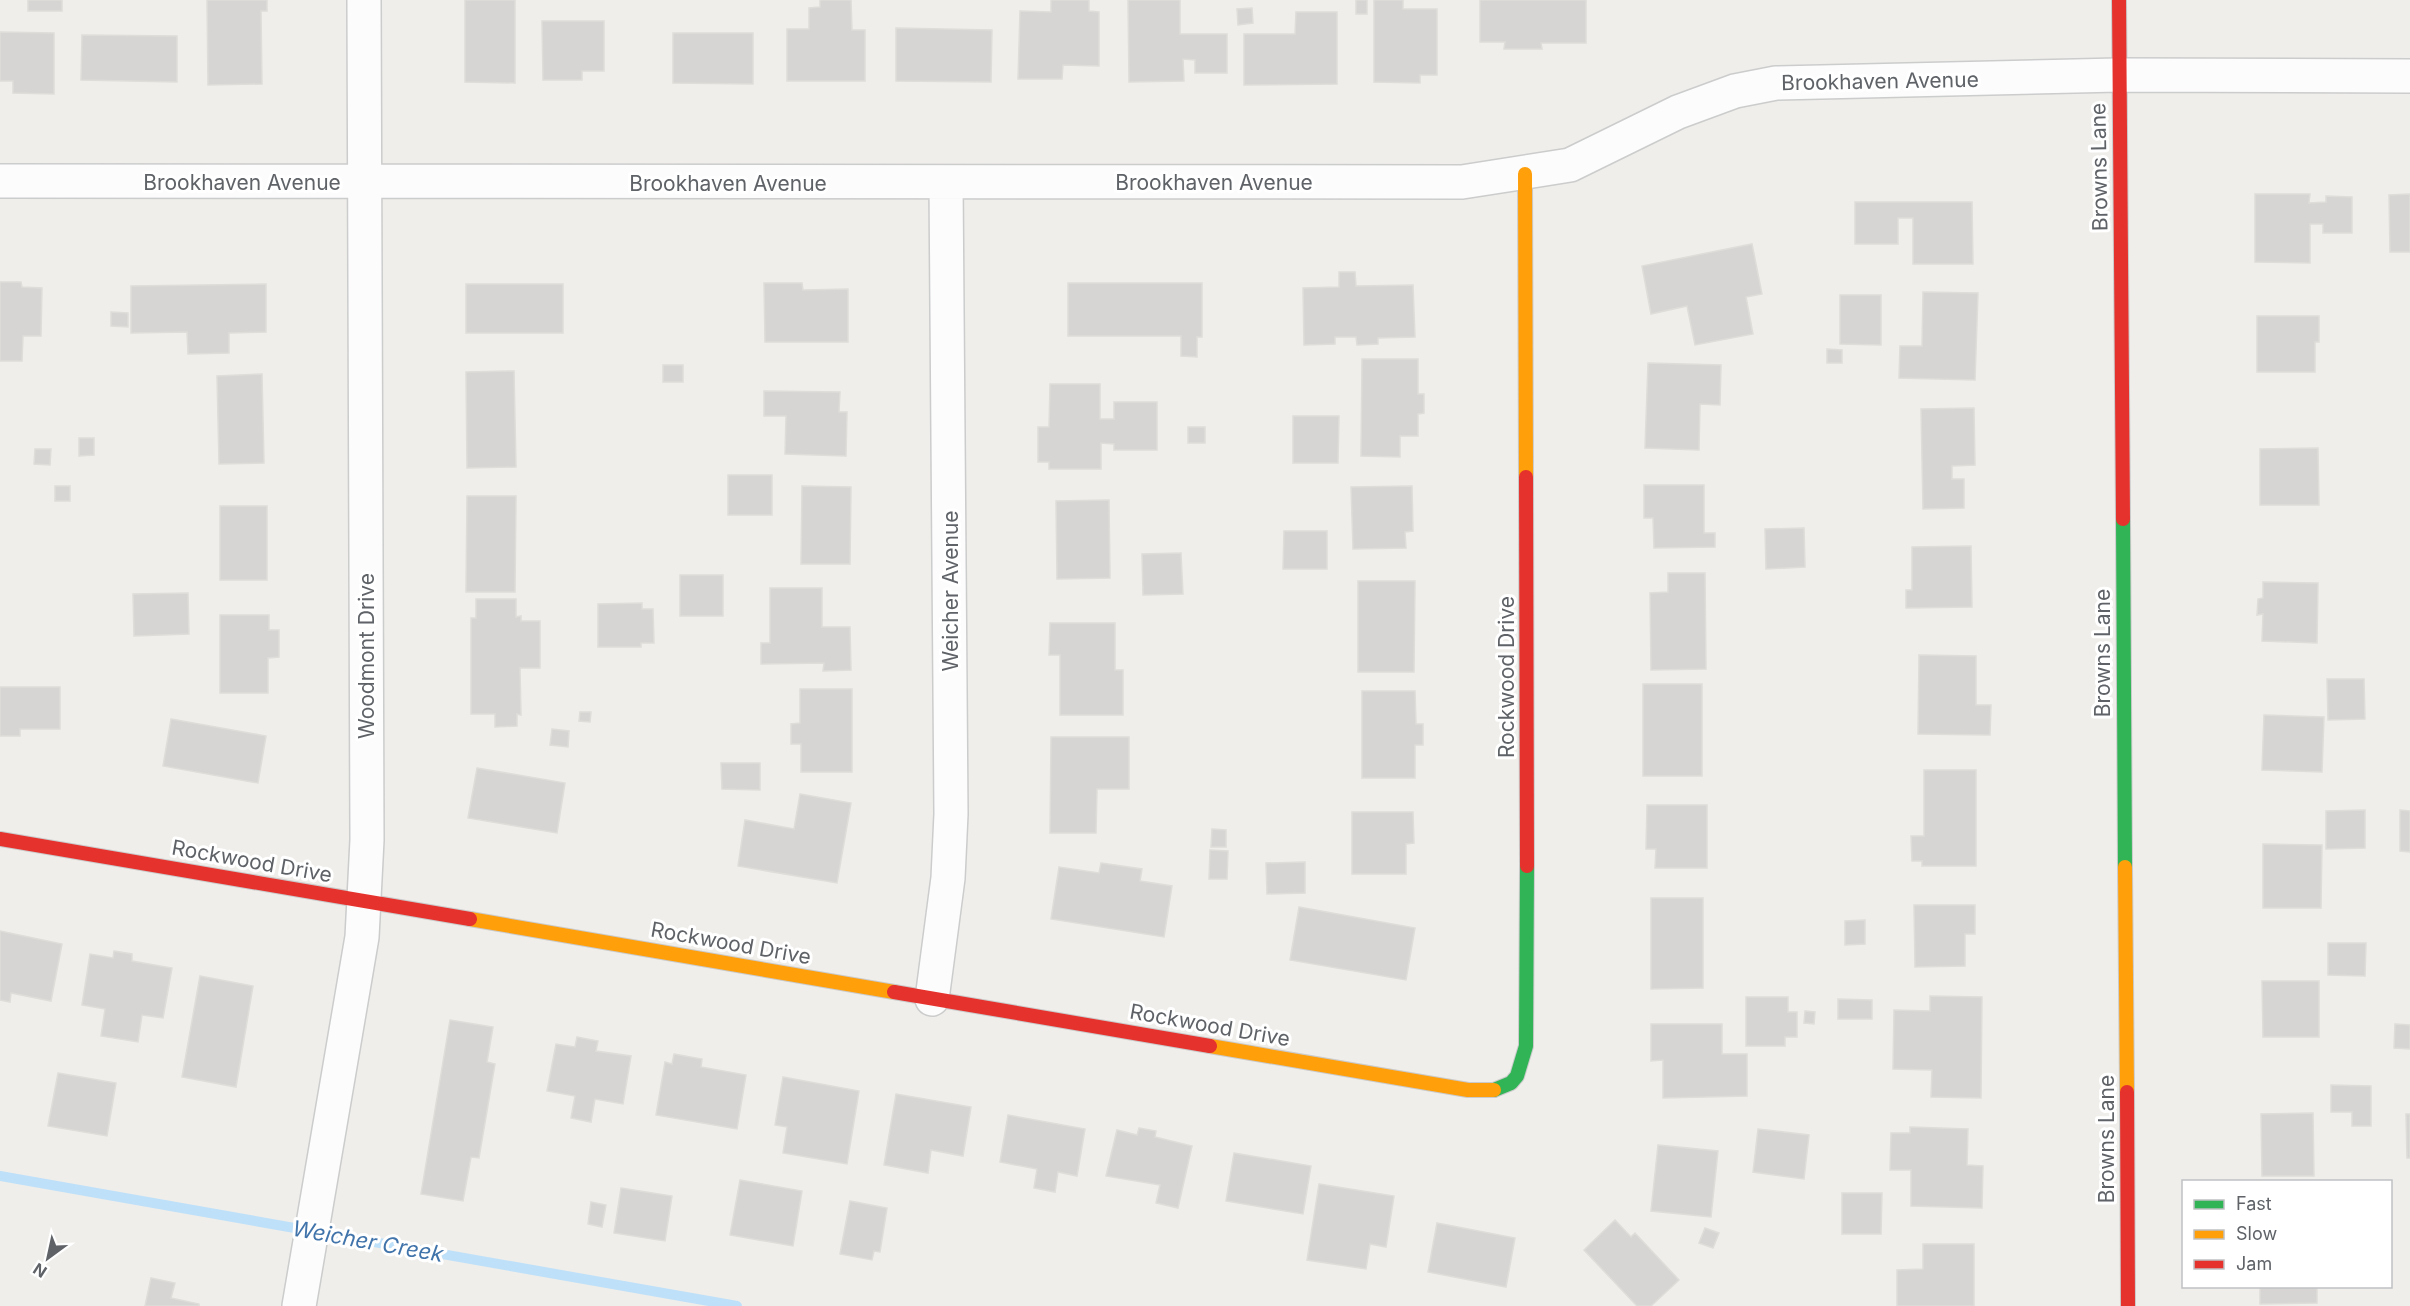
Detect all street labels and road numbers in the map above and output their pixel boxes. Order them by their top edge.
street label: Brookhaven Avenue [1781,67,1979,95]
street label: Browns Lane [2085,103,2113,231]
street label: Brookhaven Avenue [143,170,341,195]
street label: Brookhaven Avenue [1115,170,1313,195]
street label: Brookhaven Avenue [629,171,827,196]
street label: Weicher Avenue [938,510,963,672]
street label: Woodmont Drive [354,573,379,739]
street label: Browns Lane [2090,589,2115,717]
street label: Rockwood Drive [1494,596,1519,758]
street label: Rockwood Drive [170,835,334,887]
street label: Rockwood Drive [649,917,813,969]
street label: Rockwood Drive [1128,999,1292,1051]
street label: Browns Lane [2094,1075,2119,1203]

